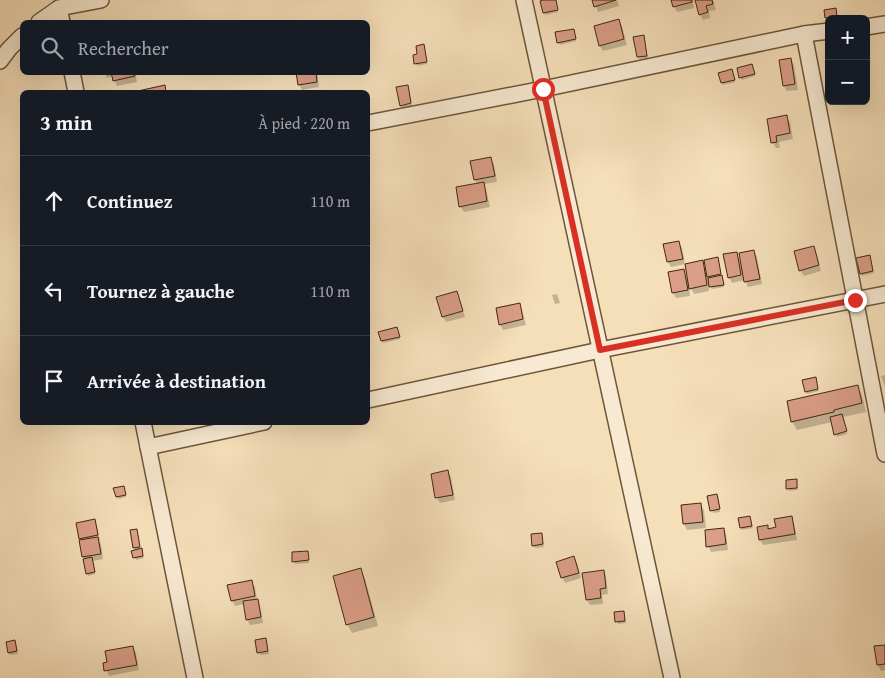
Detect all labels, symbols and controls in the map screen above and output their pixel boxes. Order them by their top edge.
map controls [825,15,870,105]
button: + [825,15,870,60]
search box [20,20,370,75]
icon: search [38,34,66,62]
text: Rechercher [78,34,169,62]
button: − [825,60,870,105]
route start [532,78,555,101]
text: 3 min [40,107,92,138]
text: À pied · 220 m [258,111,350,135]
icon: ahead [40,187,68,215]
text: Continuez [87,187,173,215]
text: 110 m [310,189,350,213]
icon: left [40,277,68,305]
text: Tournez à gauche [87,277,235,305]
text: 110 m [310,279,350,303]
route end [844,289,867,312]
icon: arrive [40,367,68,395]
text: Arrivée à destination [87,367,266,395]

